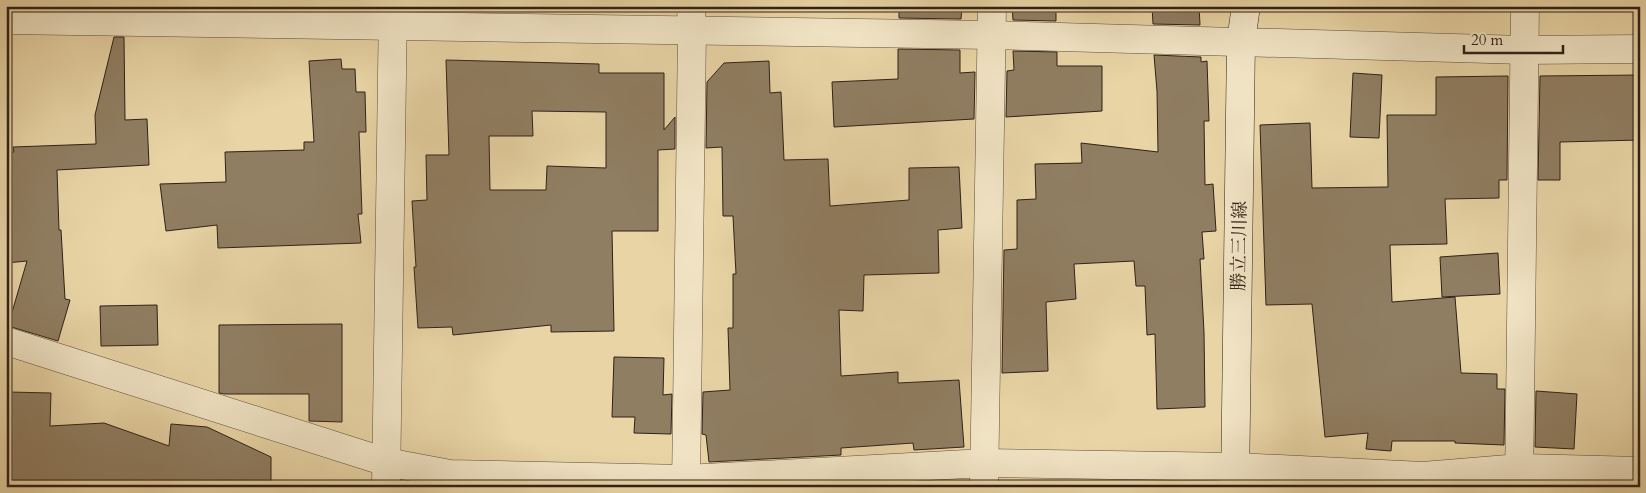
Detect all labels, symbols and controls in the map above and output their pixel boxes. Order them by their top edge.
scale bar [1464,22,1562,54]
text: 20 m [1471,30,1503,50]
street label: 勝立三川線 [1226,201,1253,291]

